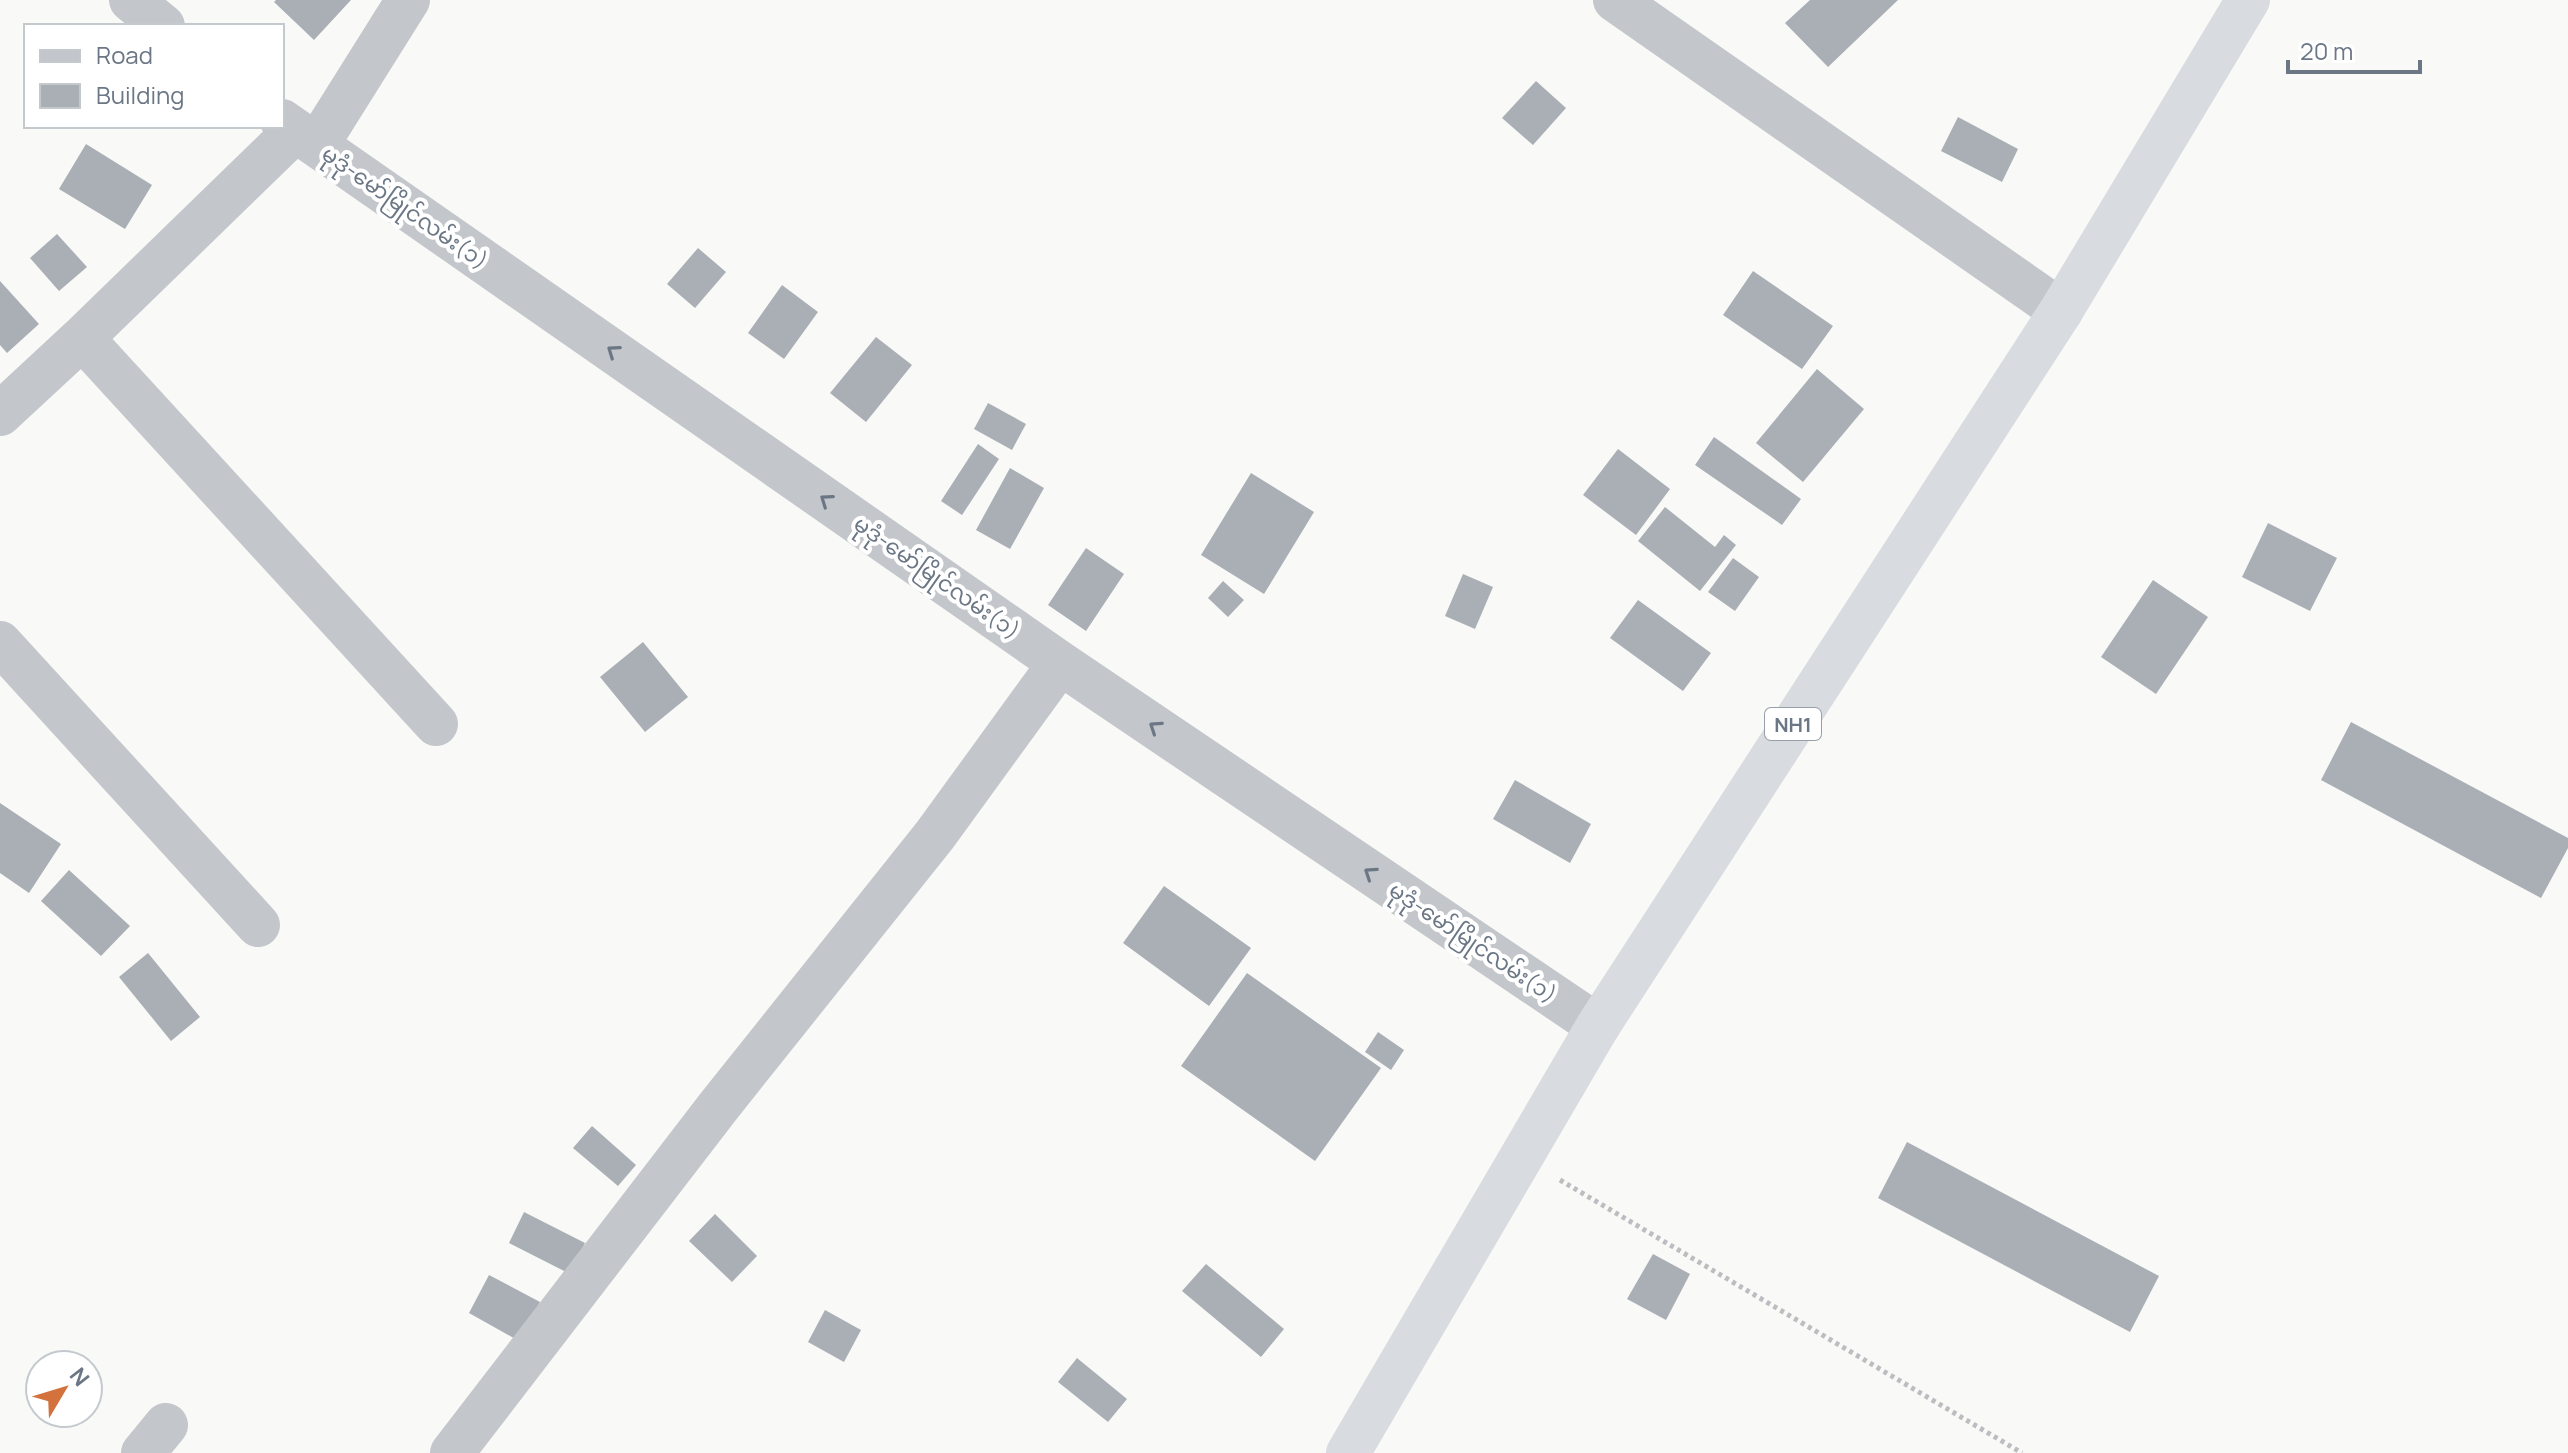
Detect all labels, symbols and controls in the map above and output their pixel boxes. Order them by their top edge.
legend [24,24,284,128]
scale bar [2288,24,2420,74]
text: 20 m [2300,34,2353,67]
text: Road [96,38,153,71]
text: Building [96,78,184,111]
street label: မုဒုံ-မော်မြိုင်လမ်း(၁) [314,138,494,278]
one-way arrow [607,346,621,361]
one-way arrow [820,495,834,510]
street label: မုဒုံ-မော်မြိုင်လမ်း(၁) [846,508,1026,648]
road number: NH1 [1765,708,1821,740]
one-way arrow [1149,722,1163,737]
one-way arrow [1365,867,1379,882]
street label: မုဒုံ-မော်မြိုင်လမ်း(၁) [1382,875,1563,1012]
north arrow [24,1349,104,1429]
text: N [63,1361,96,1392]

